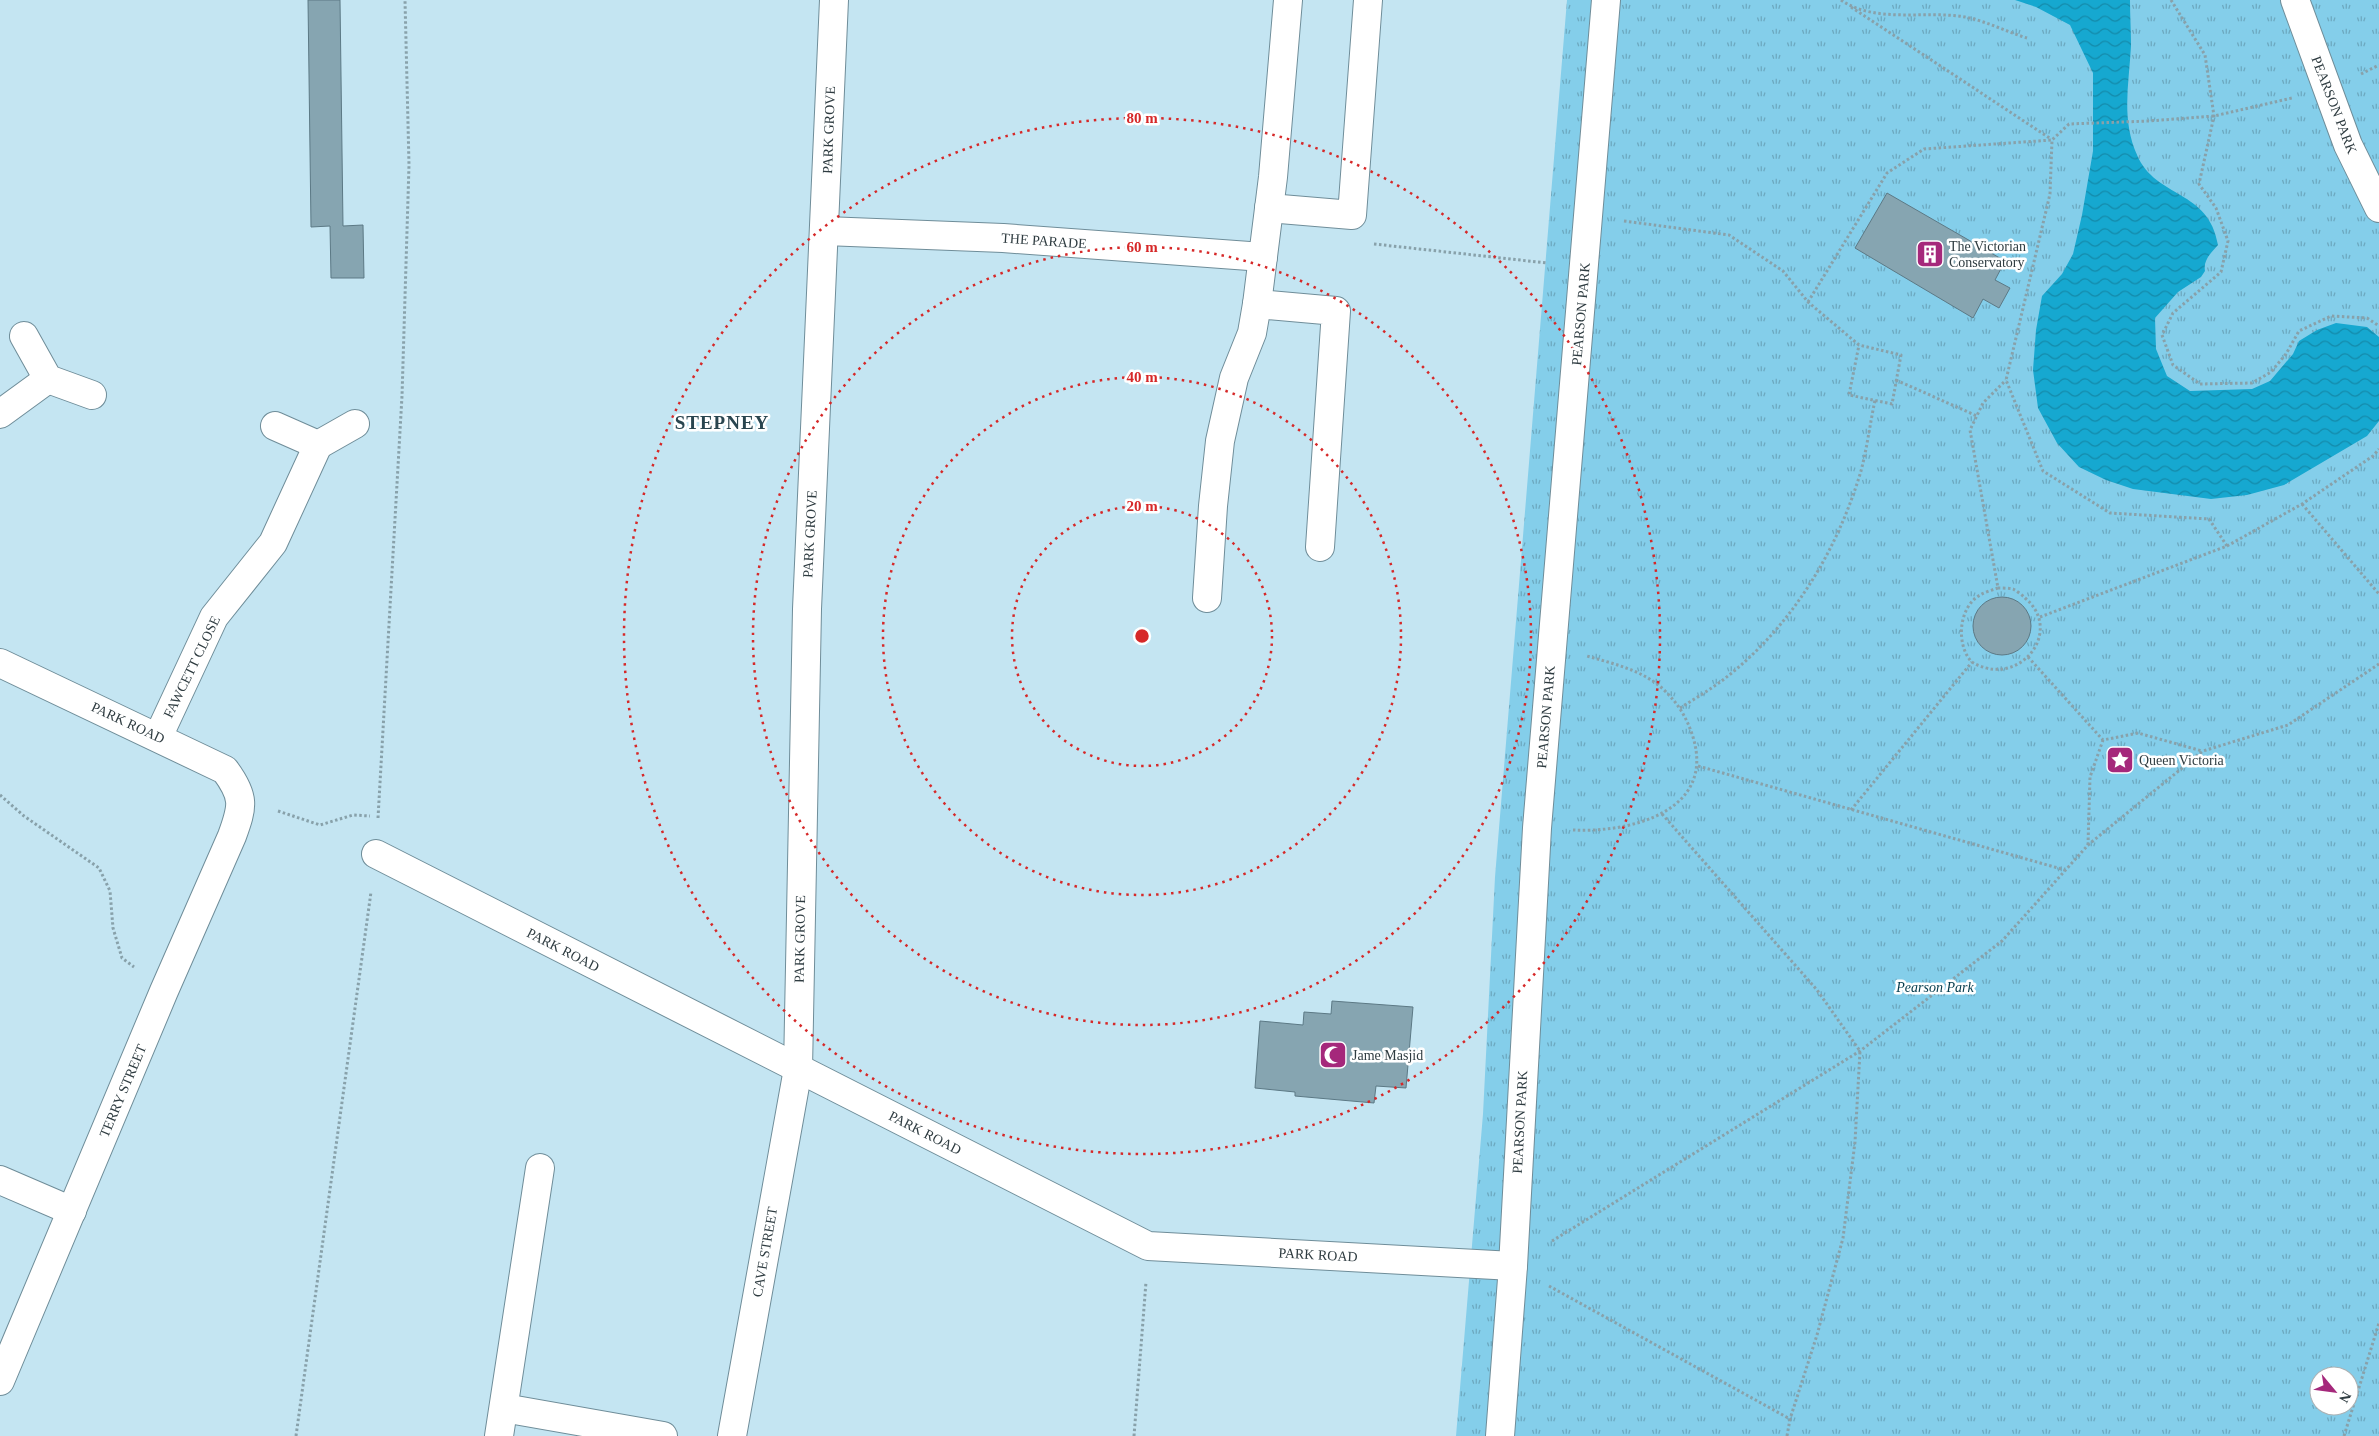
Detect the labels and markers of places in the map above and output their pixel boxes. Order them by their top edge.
building icon: The Victorian Conservatory [1915,239,1945,269]
place label: The Victorian Conservatory [1949,239,2026,270]
centre of rings [1133,627,1151,645]
place icon: Queen Victoria [2105,745,2135,775]
place label: Queen Victoria [2139,753,2225,768]
mosque icon: Jame Masjid [1318,1040,1348,1070]
place label: Jame Masjid [1352,1048,1423,1063]

